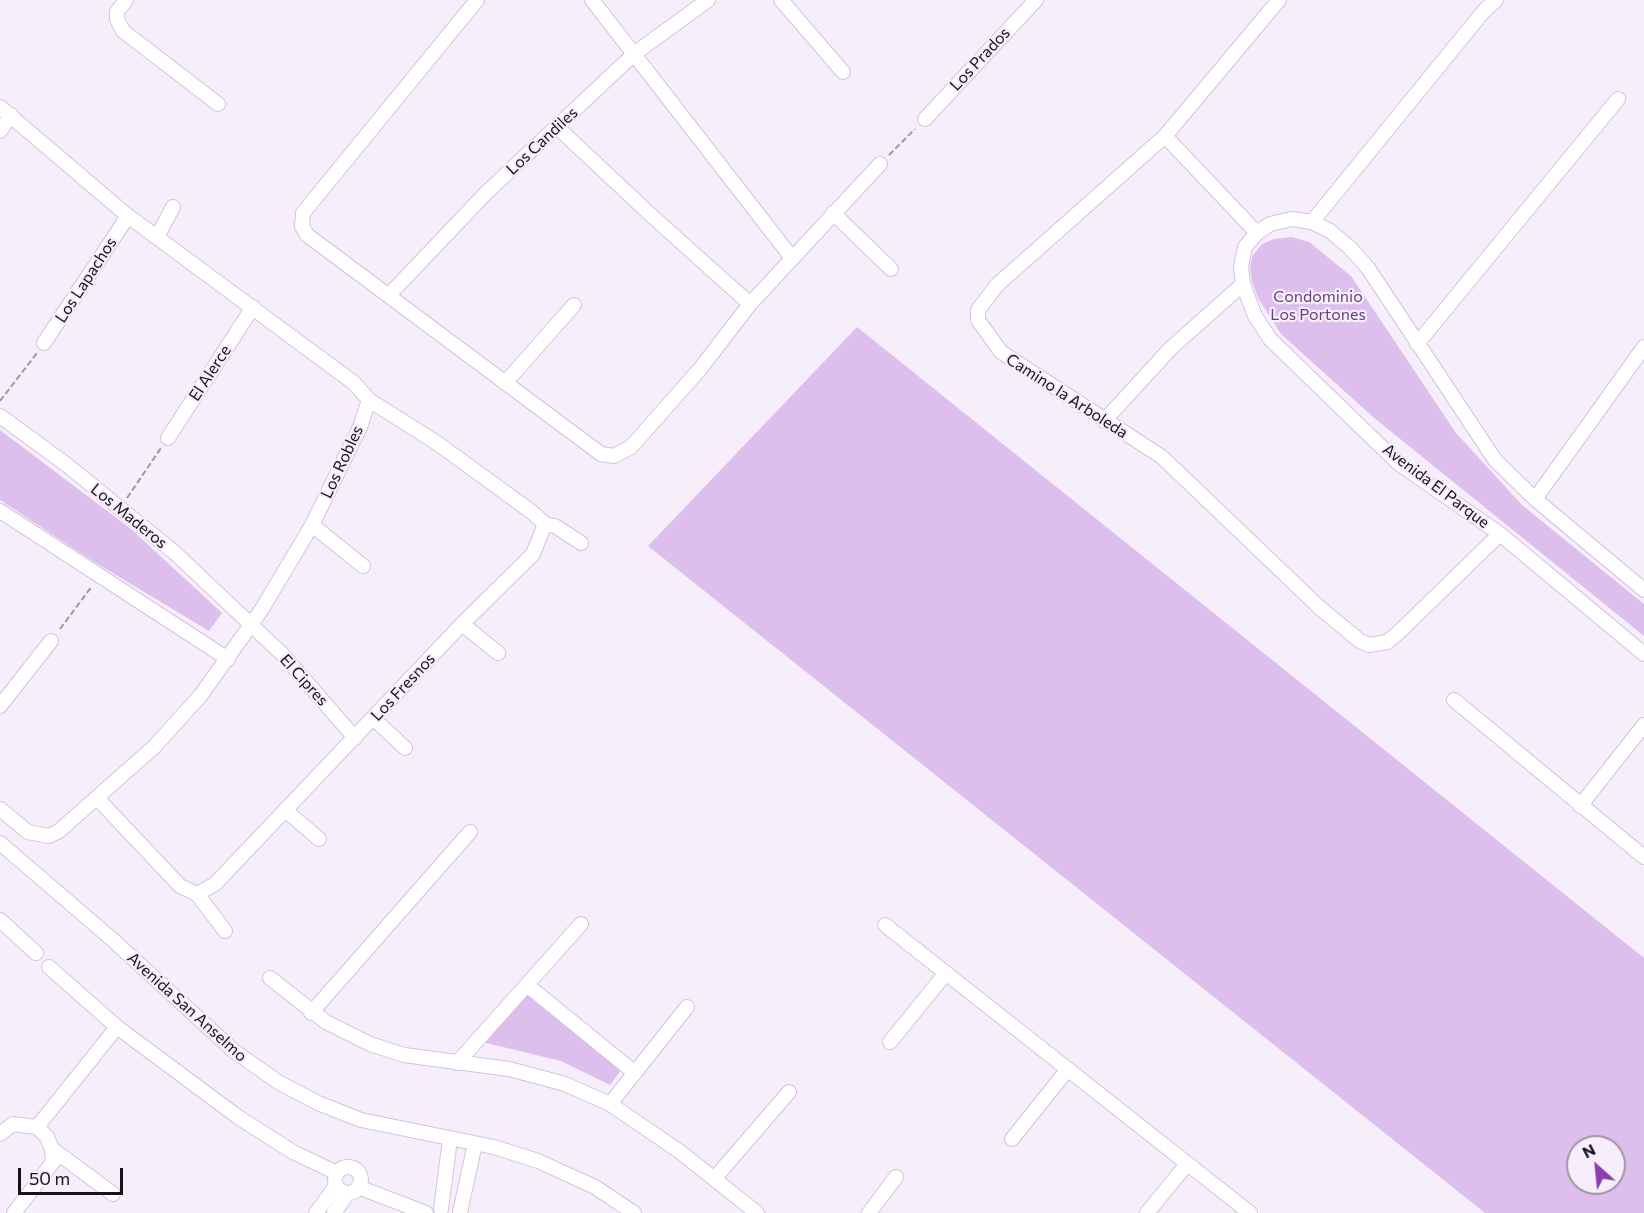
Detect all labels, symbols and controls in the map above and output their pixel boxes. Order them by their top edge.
street label: Los Prados [946,23,1014,95]
street label: Los Candiles [502,103,582,179]
street label: Los Lapachos [51,234,121,326]
park label: Condominio Los Portones [1270,287,1366,325]
street label: El Alerce [185,342,235,404]
street label: Camino la Arboleda [1003,349,1131,443]
street label: Los Robles [317,423,367,501]
street label: Avenida El Parque [1379,440,1493,532]
street label: Los Maderos [87,479,171,553]
street label: Los Fresnos [367,649,439,725]
street label: El Cipres [276,650,332,710]
street label: Avenida San Anselmo [123,948,251,1066]
north arrow [1566,1135,1626,1195]
text: N [1579,1139,1598,1161]
scale bar [21,1156,126,1194]
text: 50 m [29,1167,70,1189]

